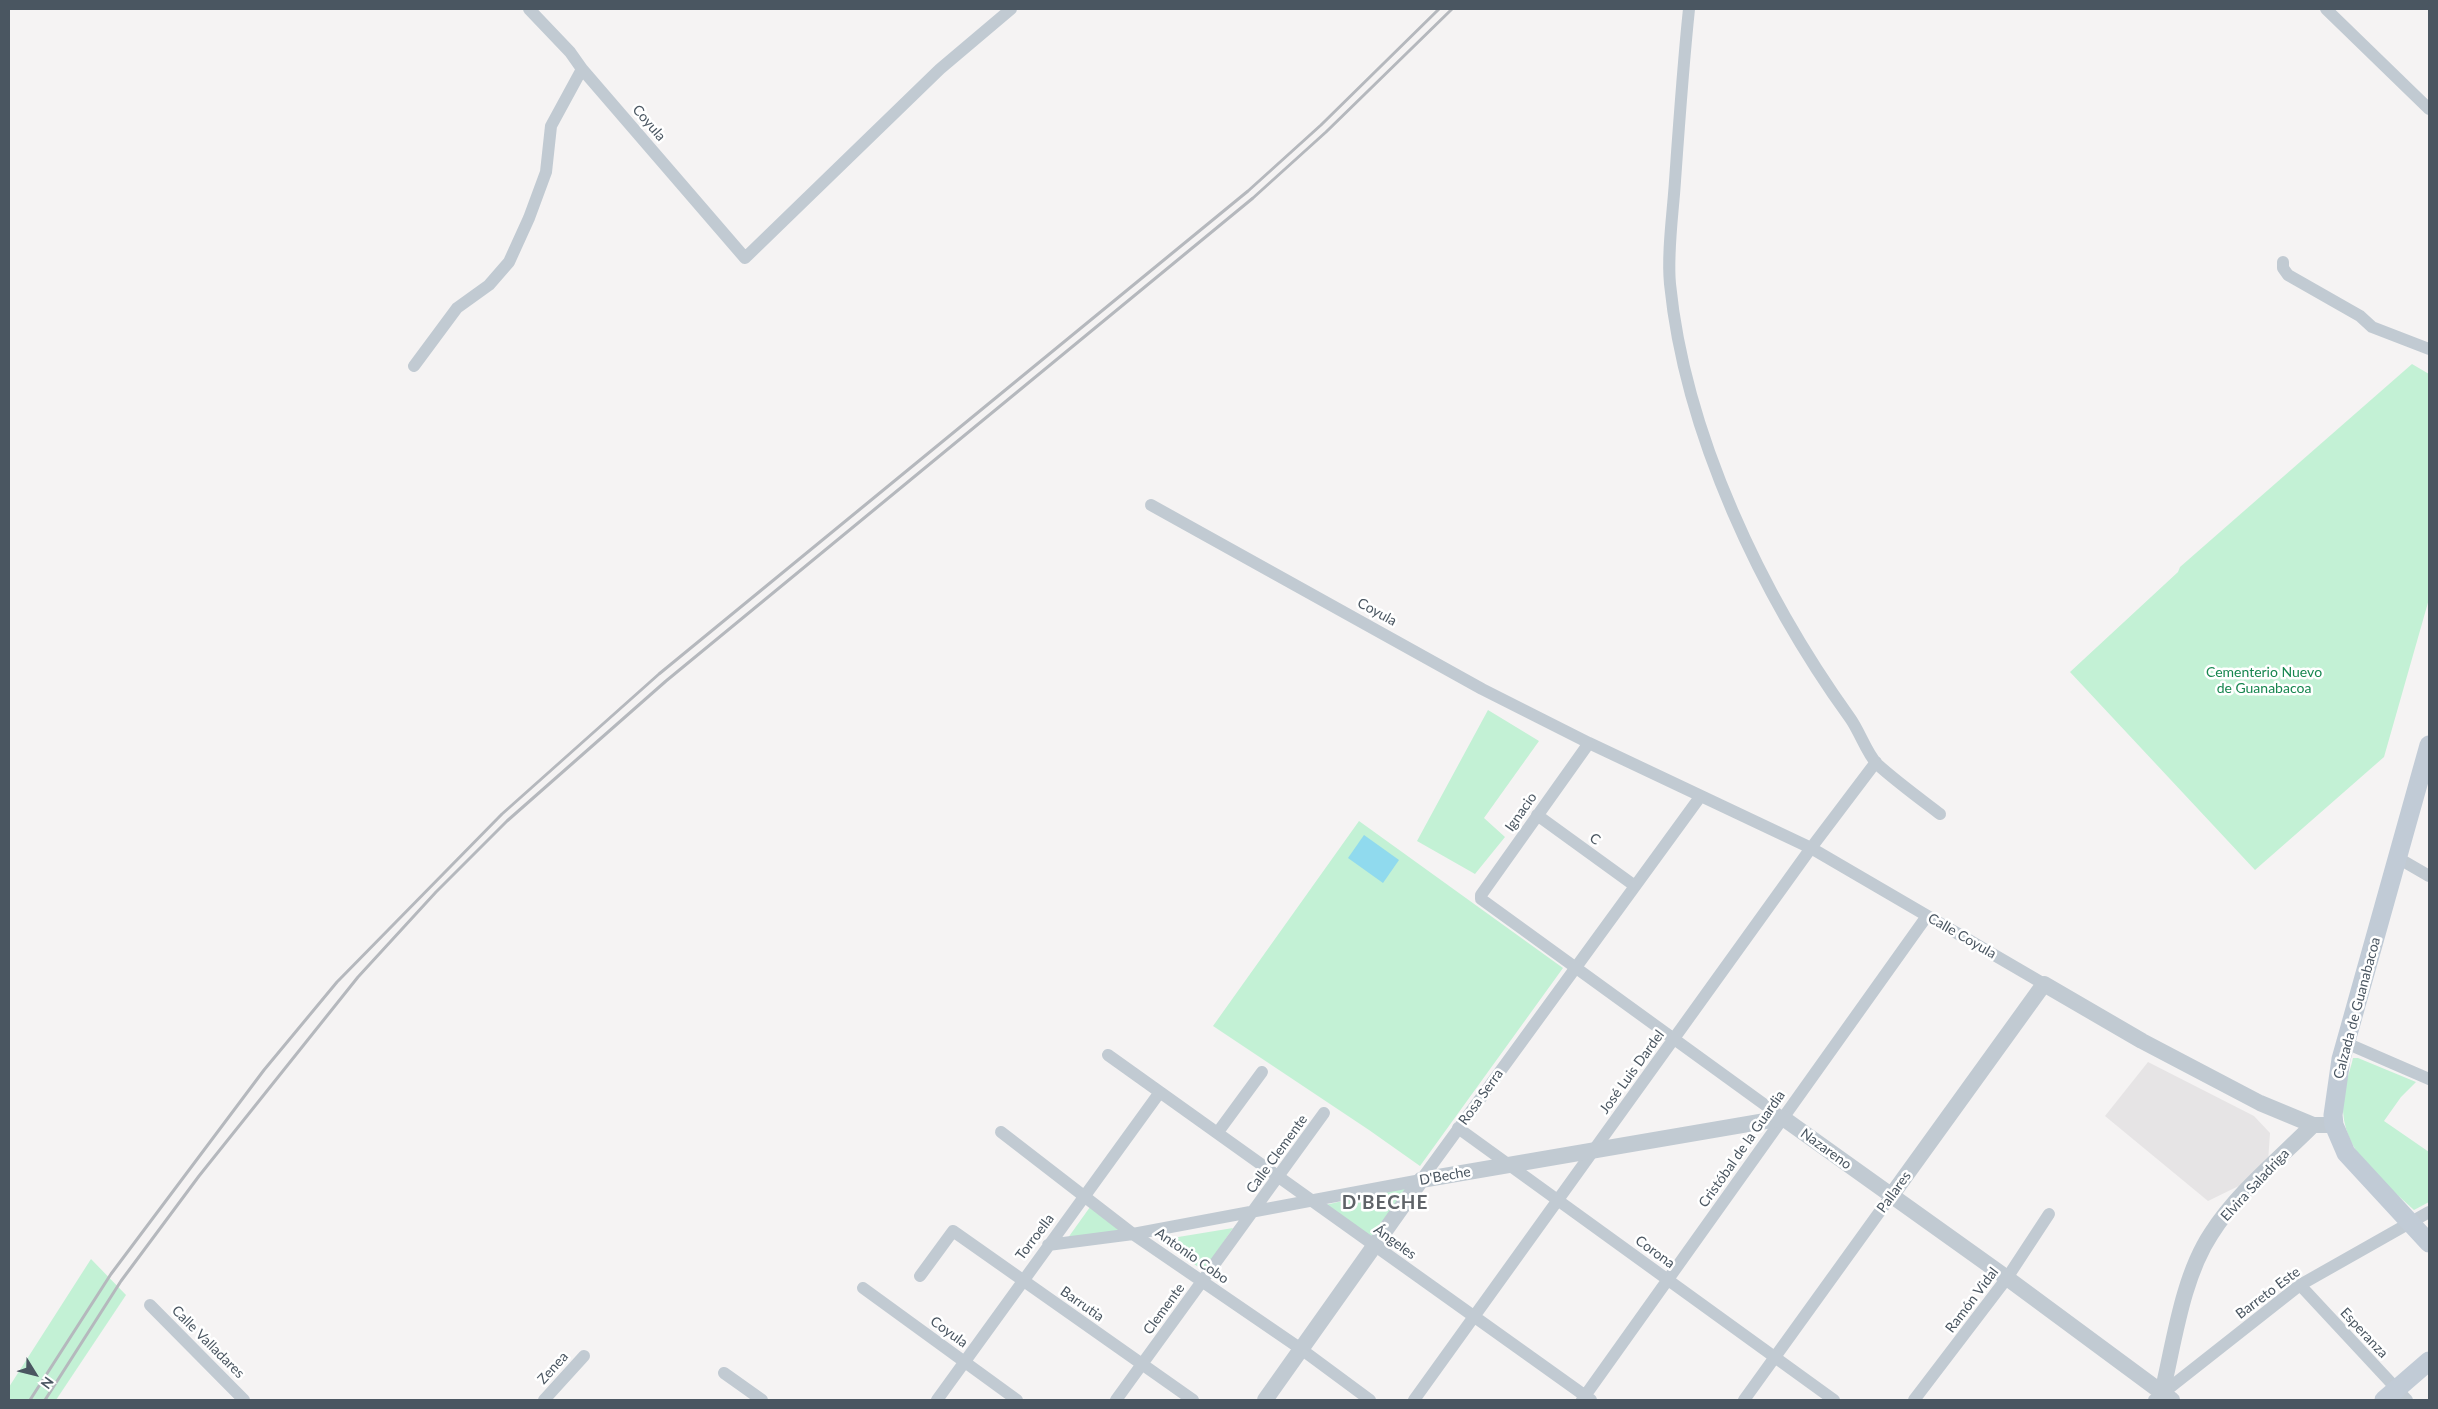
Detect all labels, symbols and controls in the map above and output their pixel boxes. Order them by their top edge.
street label: Coyula [629,102,669,144]
street label: Coyula [1354,594,1400,630]
park label: Cementerio Nuevo de Guanabacoa [2206,664,2322,696]
street label: Ignacio [1502,789,1540,835]
street label: C [1586,829,1604,849]
street label: Calle Coyula [1925,910,1999,962]
street label: Calzada de Guanabacoa [2330,935,2384,1081]
street label: José Luis Dardel [1596,1027,1668,1117]
street label: Rosa Serra [1455,1066,1507,1128]
street label: Cristóbal de la Guardia [1695,1087,1789,1211]
street label: Calle Clemente [1243,1111,1311,1197]
street label: Nazareno [1797,1125,1855,1173]
street label: Elvira Saladriga [2217,1145,2293,1225]
street label: D'Beche [1418,1163,1472,1189]
street label: Pallares [1873,1168,1915,1216]
district label: D'BECHE [1341,1192,1429,1214]
street label: Torroella [1012,1211,1058,1263]
street label: Ángeles [1370,1221,1420,1263]
street label: Antonio Cobo [1152,1225,1232,1287]
street label: Corona [1632,1232,1678,1272]
street label: Barreto Este [2233,1263,2303,1323]
street label: Ramón Vidal [1942,1264,2002,1336]
street label: Clemente [1140,1280,1188,1338]
street label: Barrutia [1057,1283,1107,1325]
street label: Calle Valladares [168,1302,248,1382]
street label: Esperanza [2337,1304,2391,1362]
street label: Coyula [927,1313,971,1351]
street label: Zenea [534,1348,572,1388]
north arrow [10,1349,60,1399]
text: N [37,1374,58,1392]

